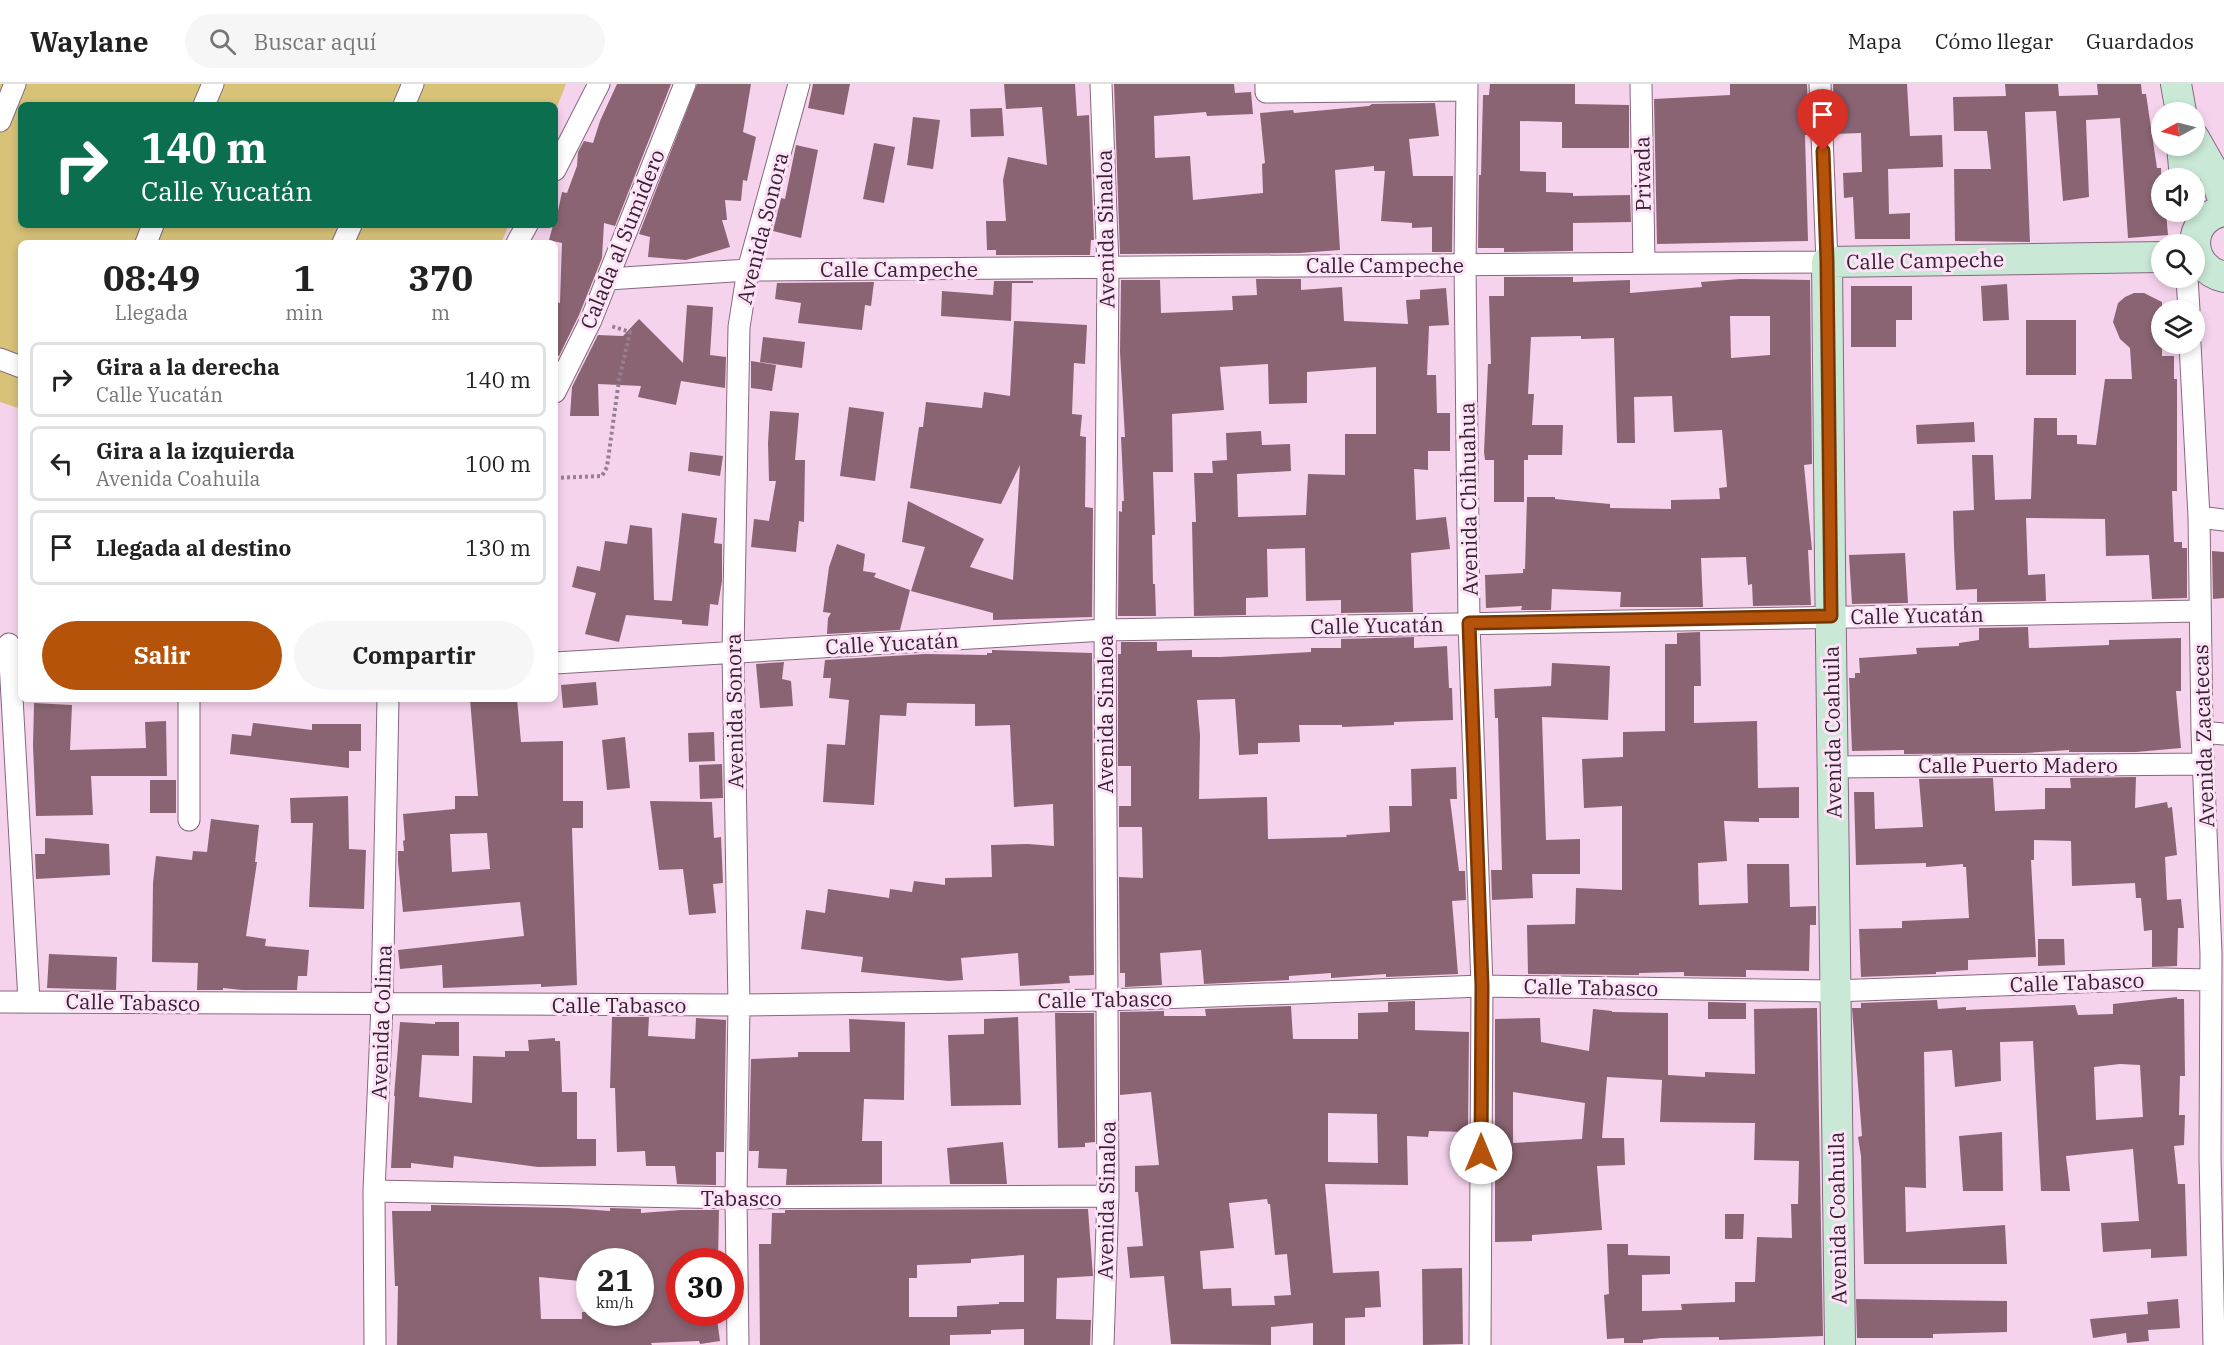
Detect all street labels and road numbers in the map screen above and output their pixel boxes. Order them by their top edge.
street label: Privada [1627,136,1657,212]
street label: Calada al Sumidero [573,145,671,333]
street label: Avenida Sonora [730,149,794,307]
street label: Avenida Sinaloa [1090,149,1120,309]
street label: Calle Campeche [1846,245,2004,275]
street label: Calle Campeche [1306,251,1464,279]
street label: Calle Campeche [820,255,978,283]
street label: Avenida Chihuahua [1452,402,1484,596]
street label: Calle Yucatán [1850,600,1984,630]
street label: Calle Yucatán [1310,610,1444,640]
street label: Calle Yucatán [825,626,959,660]
street label: Avenida Sonora [719,633,749,789]
street label: Avenida Sinaloa [1091,635,1119,793]
street label: Avenida Zacatecas [2186,644,2220,828]
street label: Avenida Coahuila [1816,645,1848,819]
street label: Calle Puerto Madero [1918,751,2118,779]
street label: Avenida Colima [364,944,398,1100]
street label: Calle Tabasco [2009,966,2145,998]
street label: Calle Tabasco [1523,972,1659,1002]
street label: Calle Tabasco [1037,984,1173,1014]
street label: Calle Tabasco [65,987,201,1017]
street label: Calle Tabasco [552,991,686,1019]
street label: Avenida Sinaloa [1091,1120,1121,1280]
street label: Avenida Coahuila [1821,1131,1853,1305]
street label: Tabasco [700,1184,782,1212]

